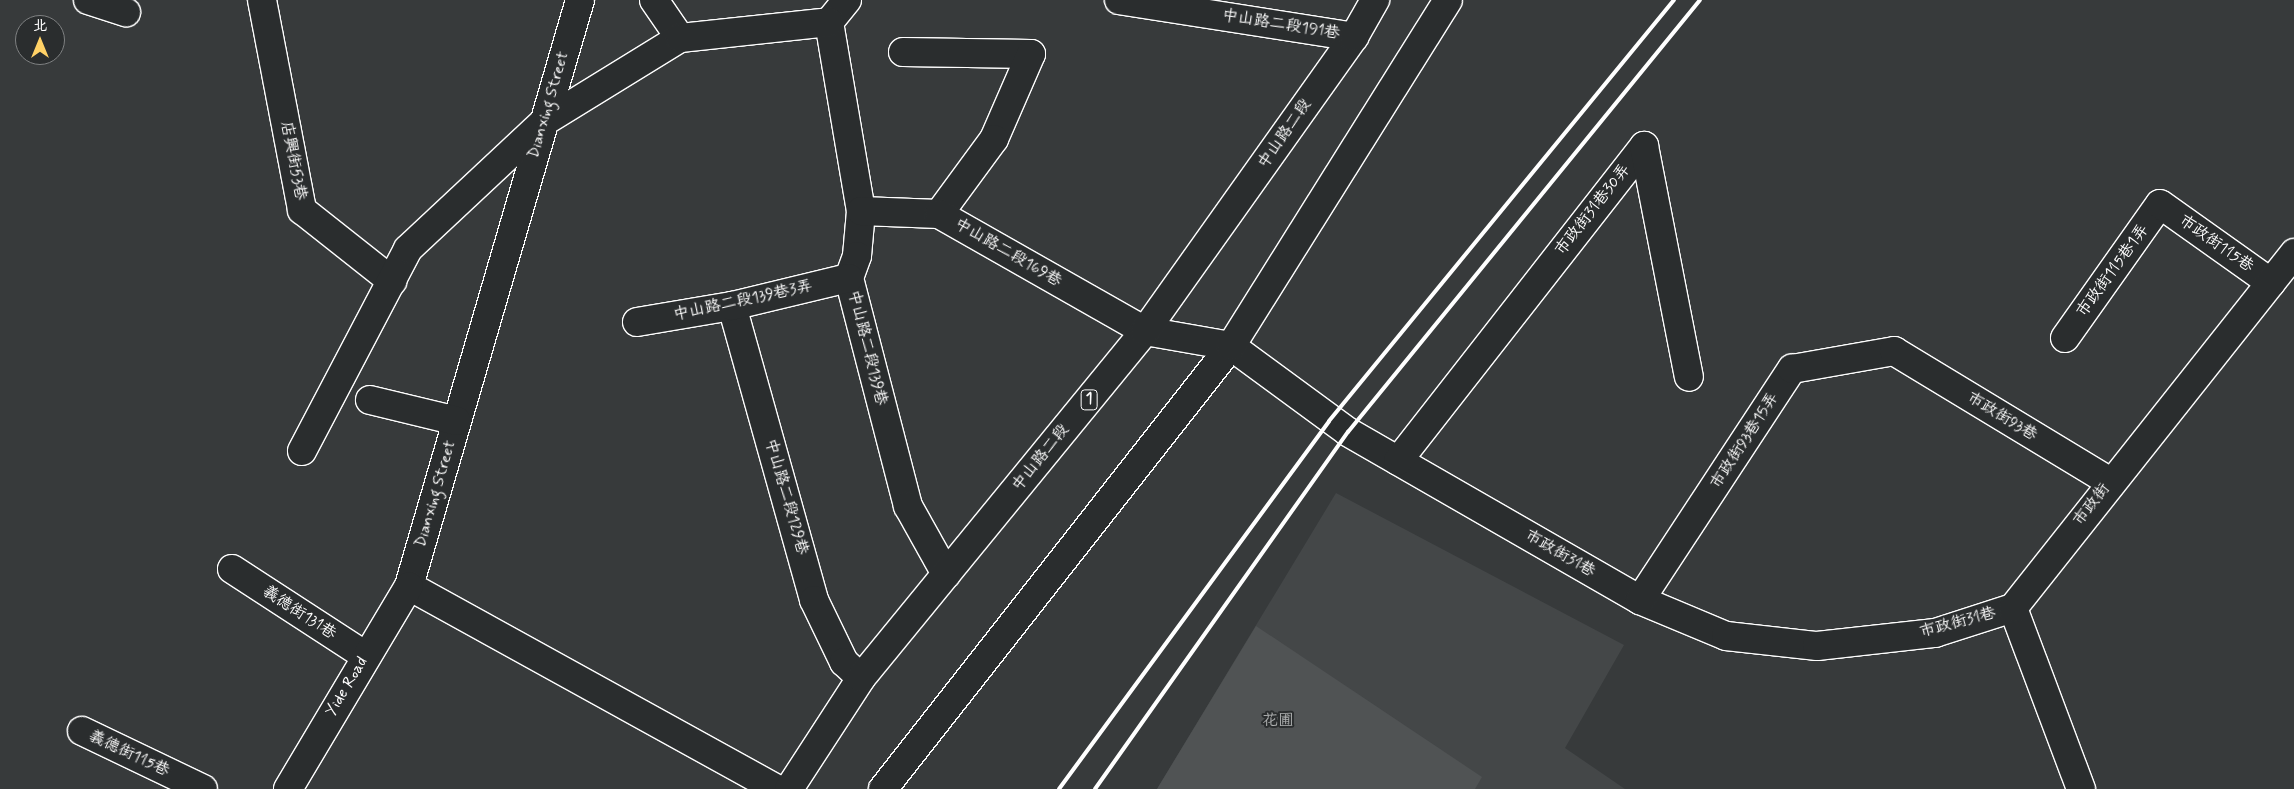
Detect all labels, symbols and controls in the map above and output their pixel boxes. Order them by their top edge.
street label: 中山路二段191巷 [1221,6,1341,44]
north arrow [15,15,65,65]
text: 北 [33,17,47,35]
street label: Dianxing Street [525,50,573,160]
street label: 中山路二段 [1254,96,1316,172]
street label: 店興街53巷 [276,120,310,202]
street label: 市政街31巷30弄 [1551,161,1635,259]
street label: 市政街115巷 [2175,211,2257,277]
street label: 中山路二段169巷 [951,215,1065,291]
street label: 市政街115巷1弄 [2073,221,2153,321]
street label: 中山路二段139巷3弄 [672,277,814,325]
street label: 中山路二段139巷 [843,288,891,408]
road number: 1 [1080,388,1098,412]
street label: 市政街93巷 [1963,389,2041,445]
street label: 市政街93巷15弄 [1707,390,1783,492]
street label: 中山路二段 [1008,421,1074,495]
street label: 中山路二段129巷 [760,437,812,557]
street label: Dianxing Street [412,439,460,549]
street label: 市政街 [2070,480,2114,530]
street label: 市政街31巷 [1521,526,1599,582]
street label: 義德街131巷 [258,582,340,644]
street label: 市政街31巷 [1918,604,1998,642]
street label: Yide Road [322,654,372,720]
park label: 花圃 [1262,711,1294,731]
street label: 義德街115巷 [86,727,172,781]

